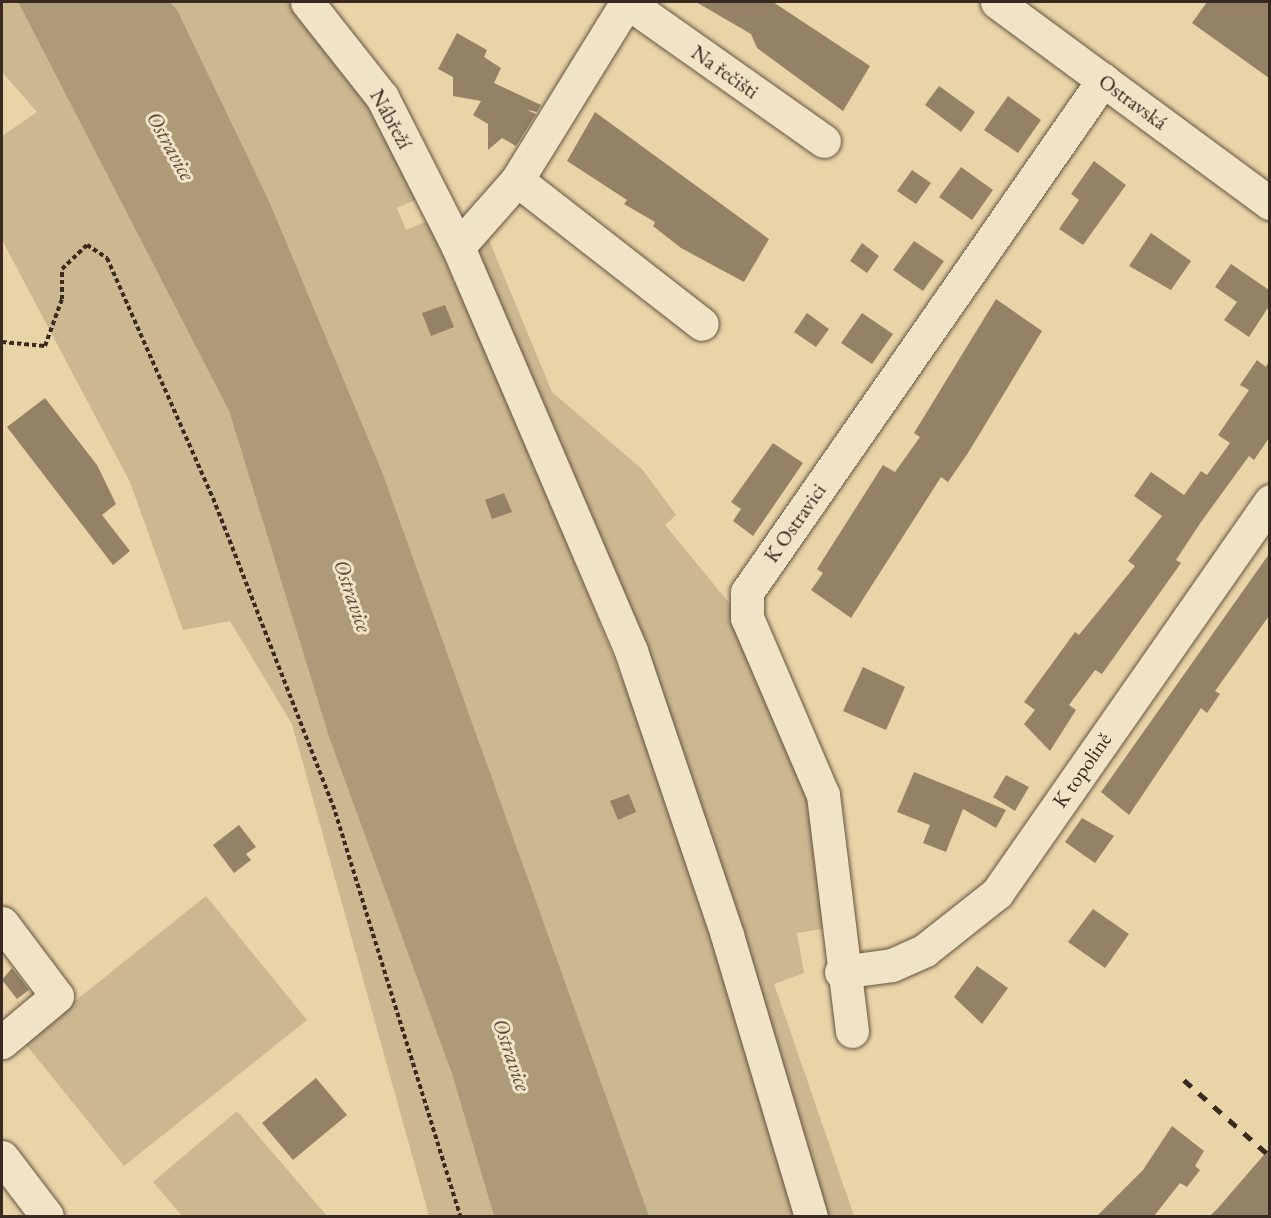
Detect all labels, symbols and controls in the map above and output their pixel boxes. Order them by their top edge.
street label: Na řečišti [686,40,764,104]
street label: Ostravská [1094,69,1172,135]
street label: Nábřeží [364,85,418,153]
water label: Ostravice [141,107,201,185]
street label: K Ostravici [759,479,831,567]
water label: Ostravice [328,556,378,636]
street label: K topolině [1047,728,1117,812]
water label: Ostravice [487,1015,537,1095]

